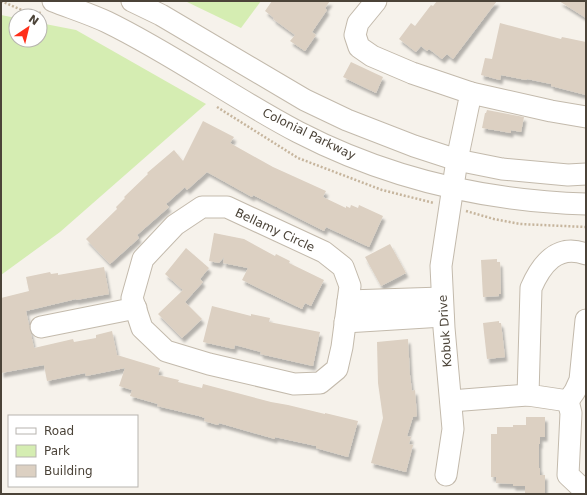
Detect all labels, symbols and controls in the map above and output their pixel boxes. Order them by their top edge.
north arrow [8,8,48,48]
text: N [26,12,41,28]
street label: Colonial Parkway [260,105,358,163]
street label: Bellamy Circle [233,205,317,255]
street label: Kobuk Drive [435,294,455,368]
legend [8,415,138,487]
text: Road [44,424,74,438]
text: Park [44,444,70,458]
text: Building [44,464,93,478]

